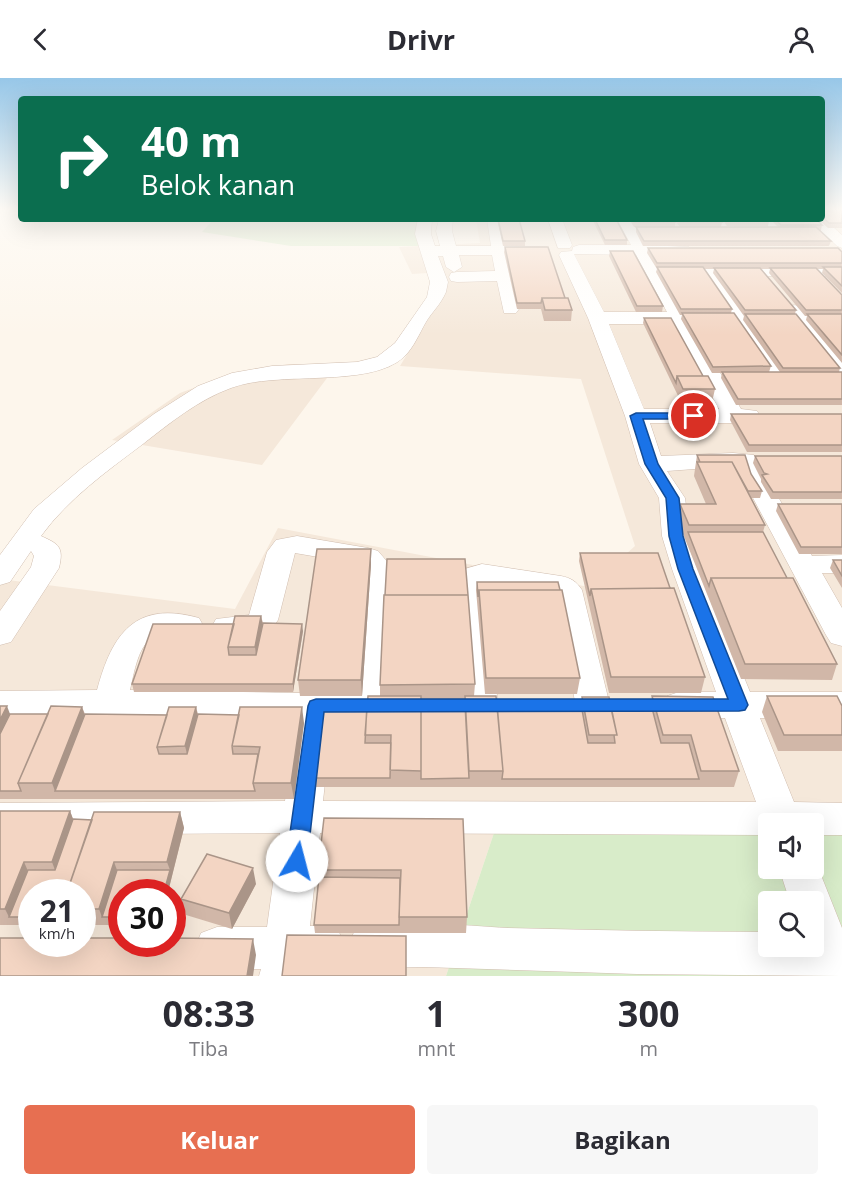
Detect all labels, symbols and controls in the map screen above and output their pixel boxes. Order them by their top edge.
text: Drivr [387,21,455,58]
icon: back [24,23,57,56]
icon: person [785,23,818,56]
text: 40 m [141,112,241,169]
icon: right [42,120,120,198]
text: Belok kanan [141,166,295,203]
pin [668,390,719,441]
icon: arrive [677,399,710,432]
map controls [758,813,824,957]
button: sound [758,813,824,879]
position arrow [265,829,329,893]
speed limit sign: 30 [108,879,186,957]
text: 21 [40,890,74,931]
button: search [758,891,824,957]
text: km/h [39,923,75,943]
text: 08:33 [162,989,255,1038]
text: 1 [426,989,447,1038]
text: 300 [618,989,680,1038]
text: Tiba [189,1035,228,1062]
text: mnt [417,1035,455,1062]
text: m [639,1035,658,1062]
button: Keluar [24,1105,415,1174]
button: Bagikan [427,1105,818,1174]

